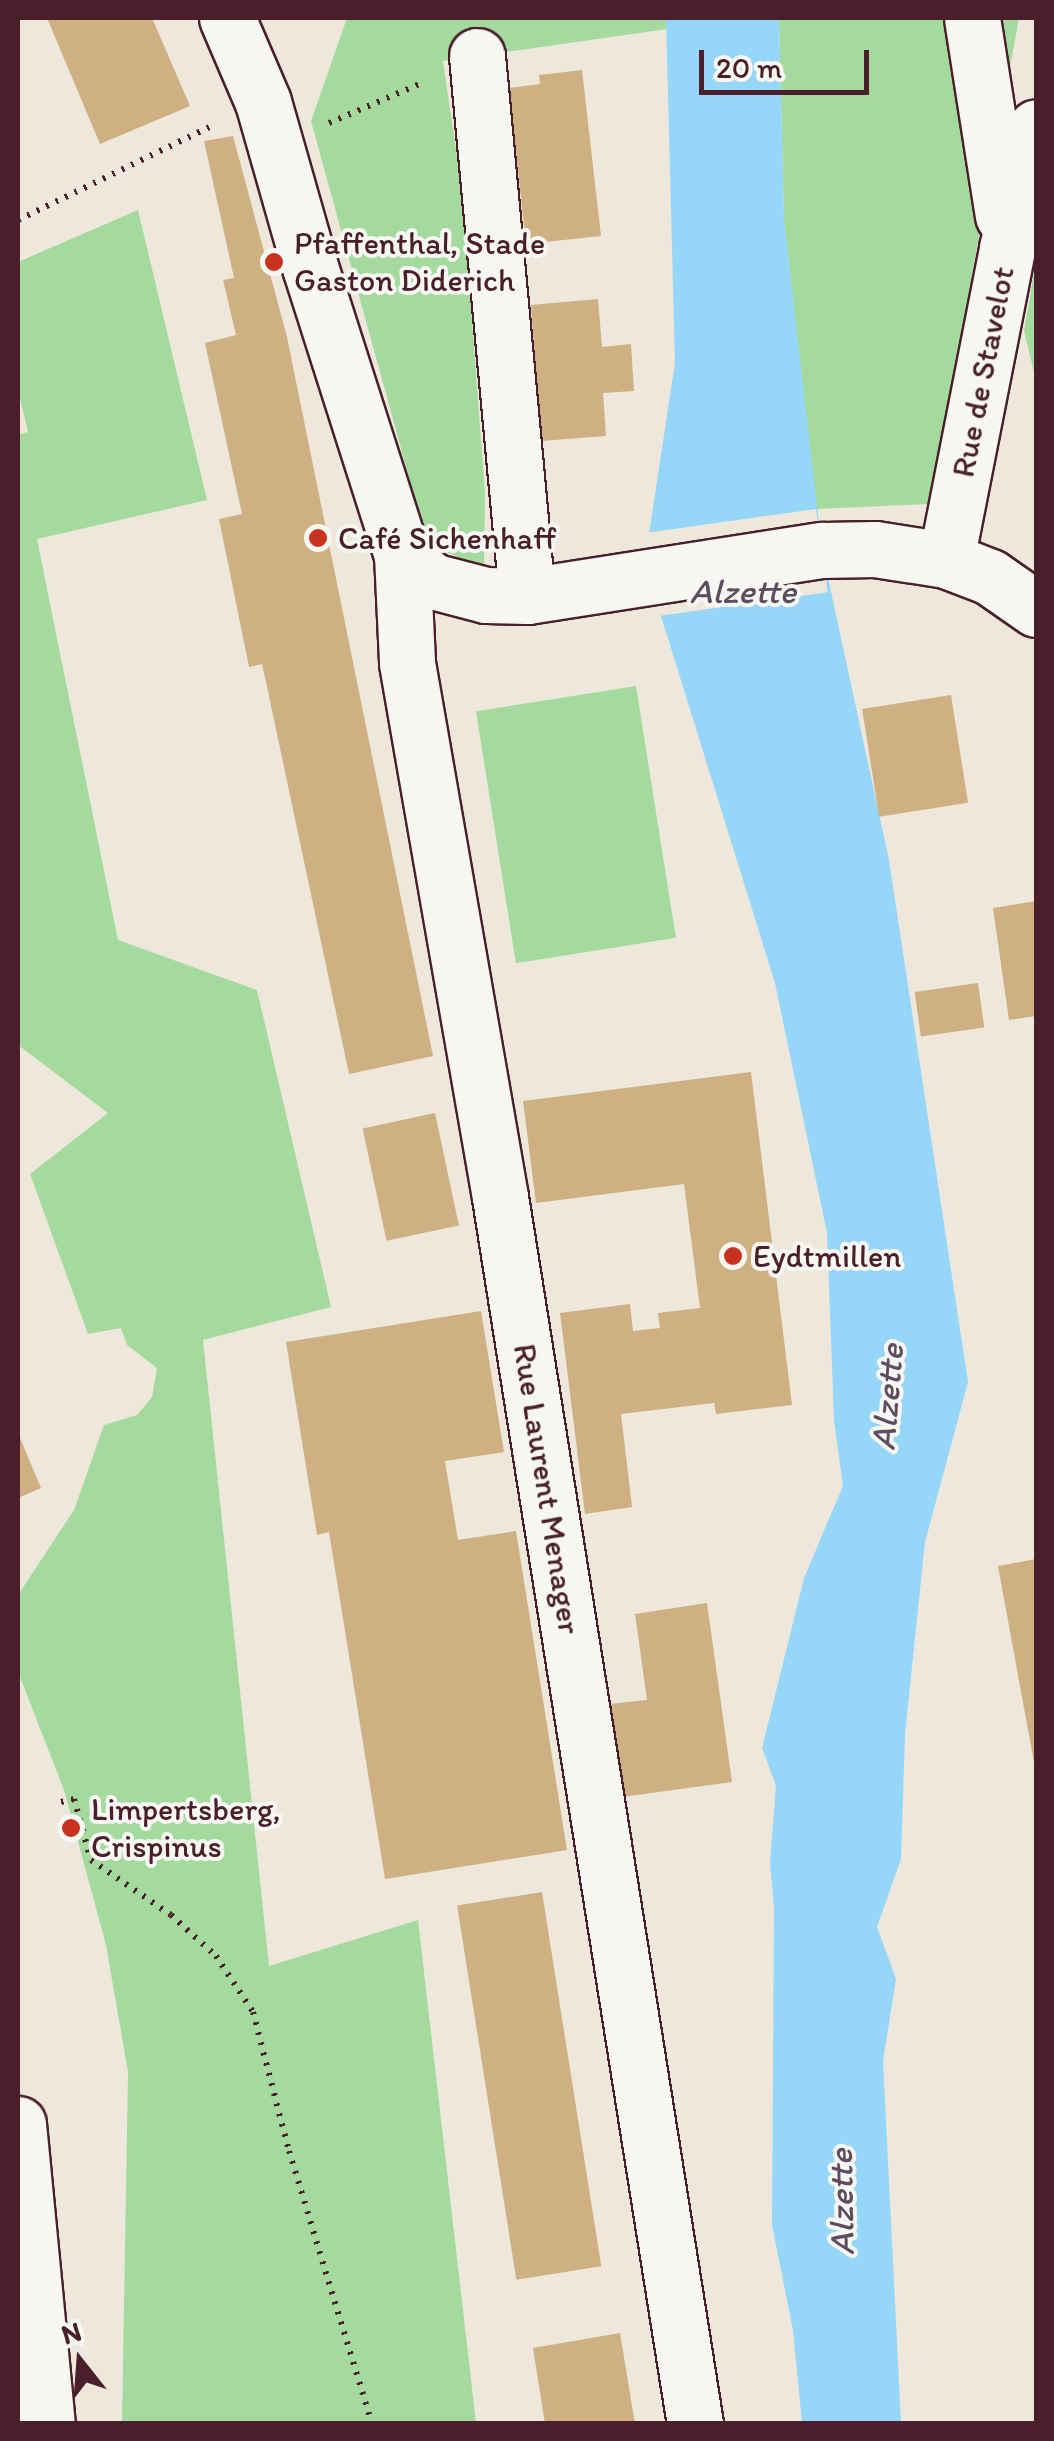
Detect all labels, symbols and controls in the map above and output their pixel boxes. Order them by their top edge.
scale bar [704,30,874,92]
text: 20 m [716,49,782,86]
place label: Pfaffenthal, Stade Gaston Diderich [294,225,545,300]
marker: Pfaffenthal, Stade Gaston Diderich [263,251,285,273]
street label: Rue de Stavelot [944,264,1022,480]
place label: Café Sichenhaff [338,519,557,557]
marker: Café Sichenhaff [307,527,329,549]
water label: Alzette [690,570,796,612]
place label: Eydtmillen [753,1237,901,1275]
marker: Eydtmillen [722,1245,744,1267]
street label: Rue Laurent Menager [505,1341,589,1637]
water label: Alzette [861,1342,913,1452]
place label: Limpertsberg, Crispinus [91,1791,281,1866]
marker: Limpertsberg, Crispinus [60,1817,82,1839]
water label: Alzette [819,2148,863,2256]
north arrow [30,2311,130,2411]
text: N [57,2313,85,2351]

